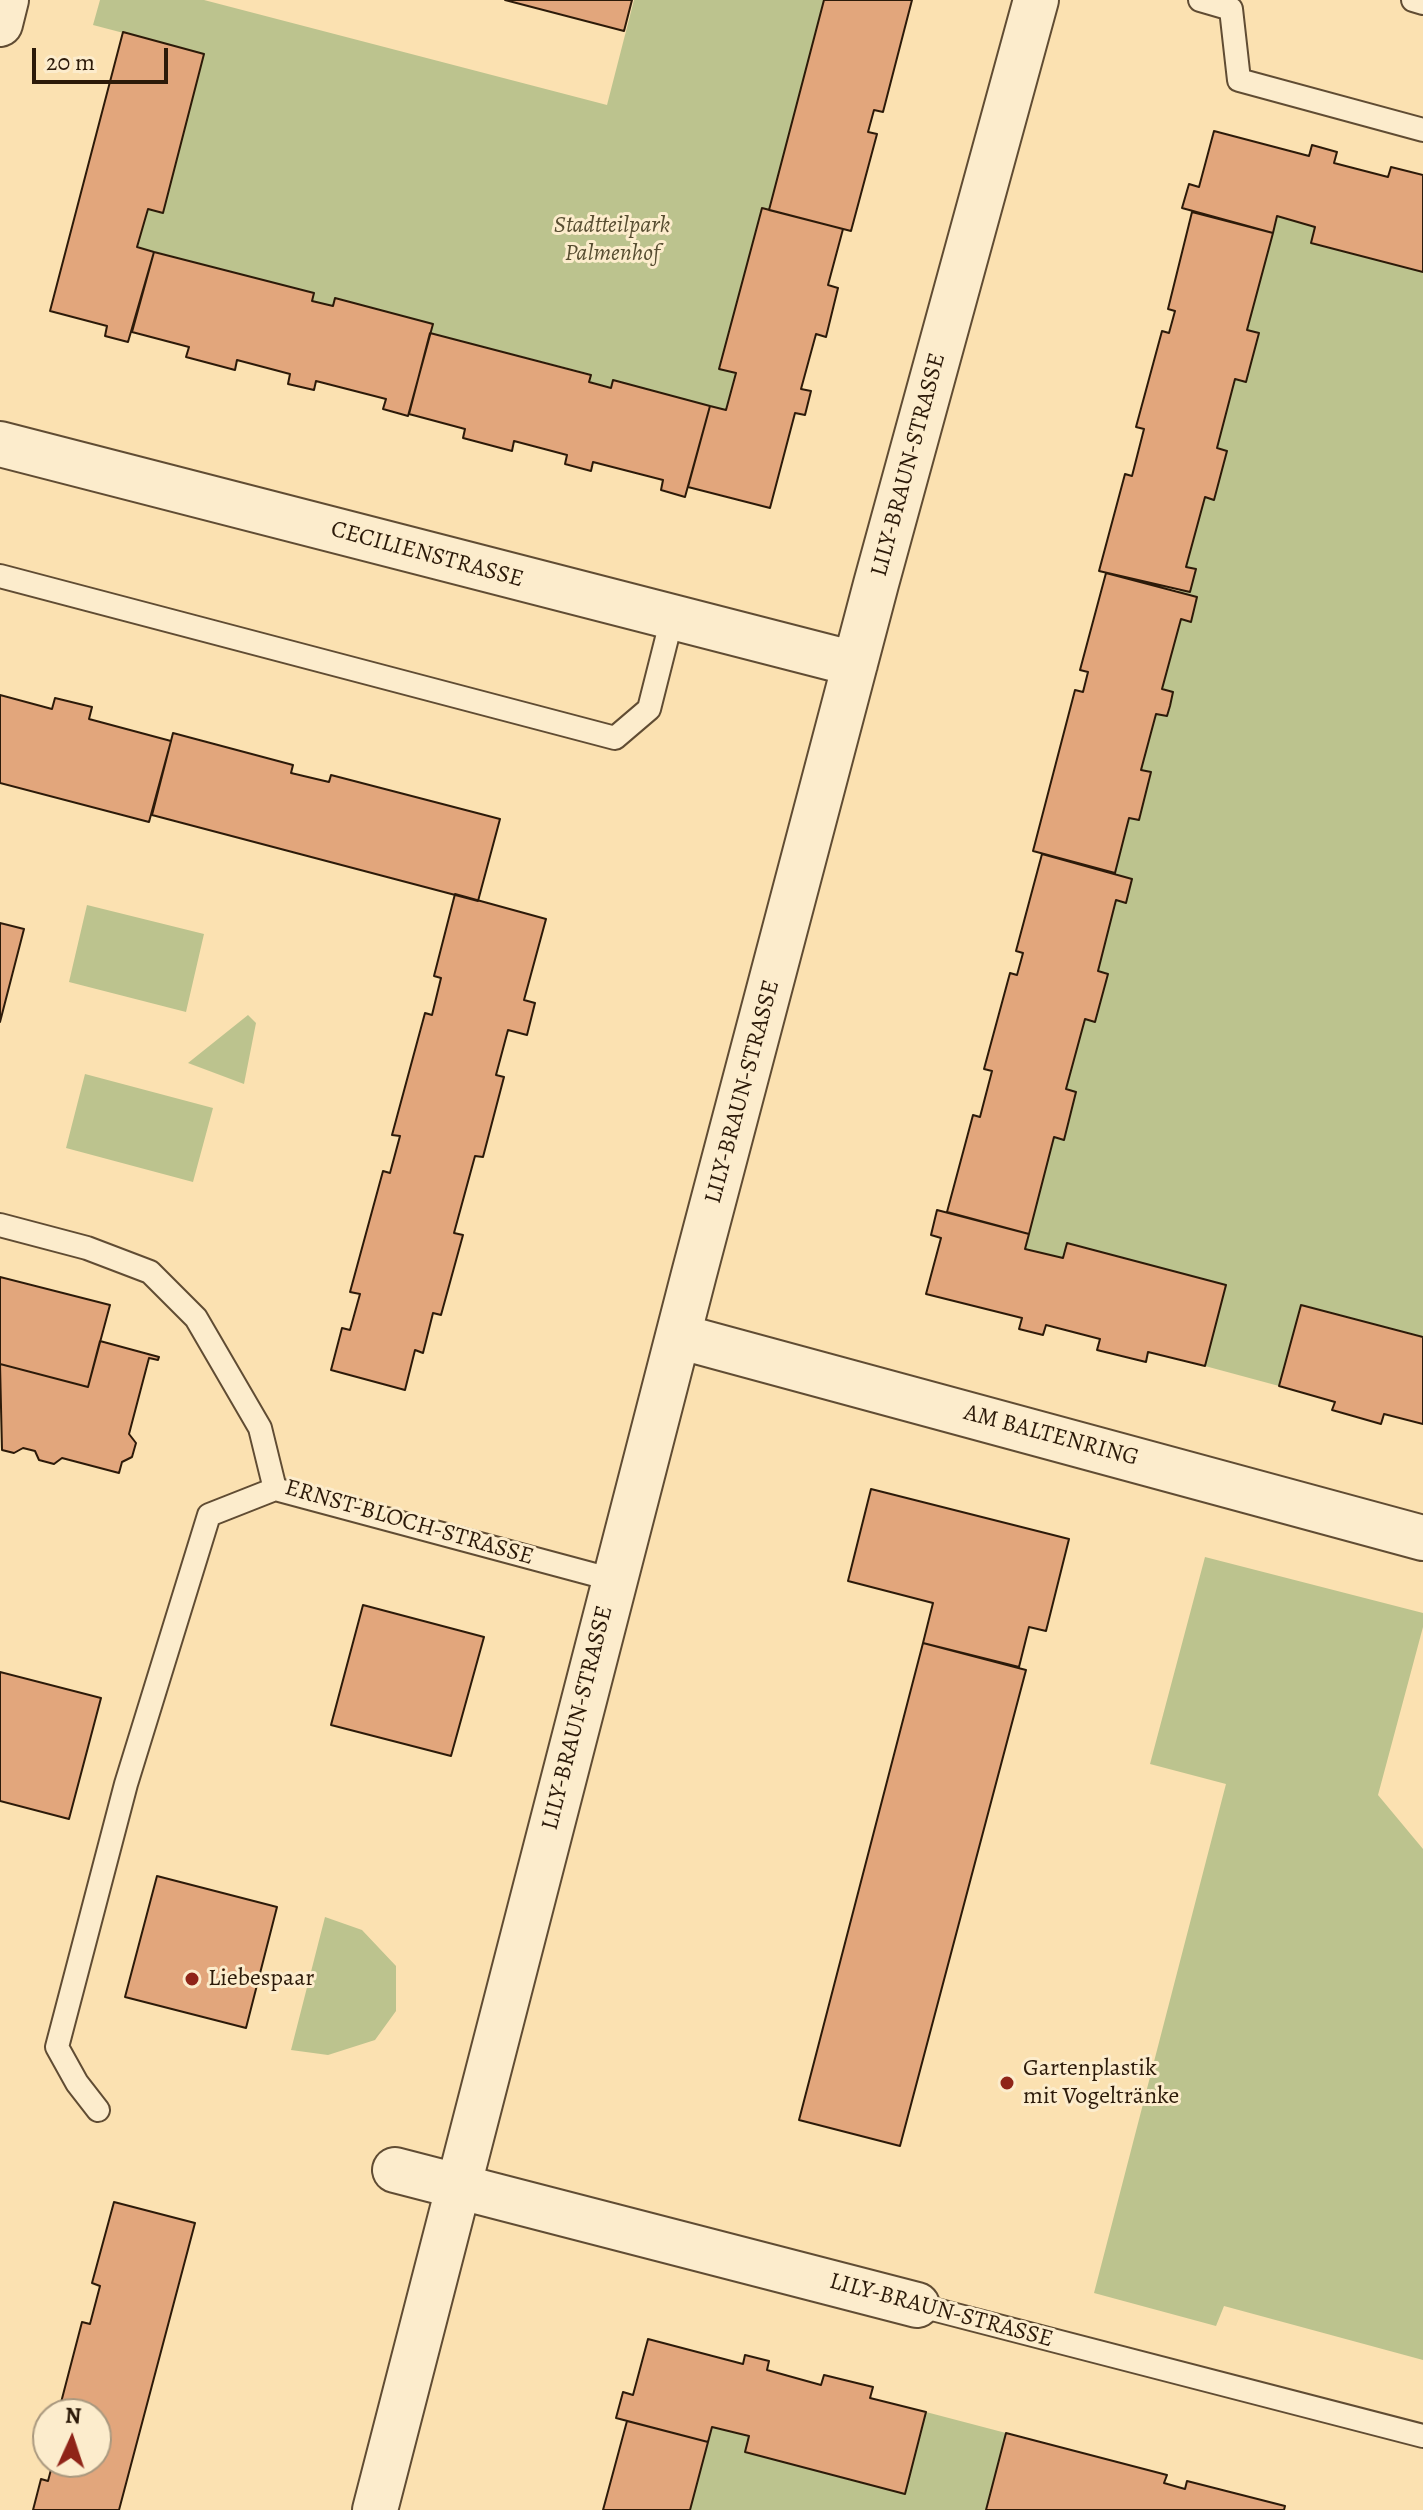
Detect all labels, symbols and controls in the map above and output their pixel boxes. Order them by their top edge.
scale bar [36,32,172,82]
text: 20 m [46,46,95,78]
park label: Stadtteilpark Palmenhof [554,212,670,268]
street label: LILY-BRAUN-STRASSE [865,350,953,580]
street label: CECILIENSTRASSE [327,515,527,595]
street label: LILY-BRAUN-STRASSE [699,977,787,1207]
street label: AM BALTENRING [960,1399,1142,1473]
street label: ERNST-BLOCH-STRASSE [281,1474,537,1572]
street label: LILY-BRAUN-STRASSE [536,1603,620,1833]
place label: Liebespaar [208,1965,315,1993]
marker: Liebespaar [183,1970,201,1988]
place label: Gartenplastik mit Vogeltränke [1023,2055,1179,2111]
marker: Gartenplastik mit Vogeltränke [998,2074,1016,2092]
street label: LILY-BRAUN-STRASSE [826,2267,1056,2355]
north arrow [32,2398,112,2478]
text: N [64,2401,82,2431]

